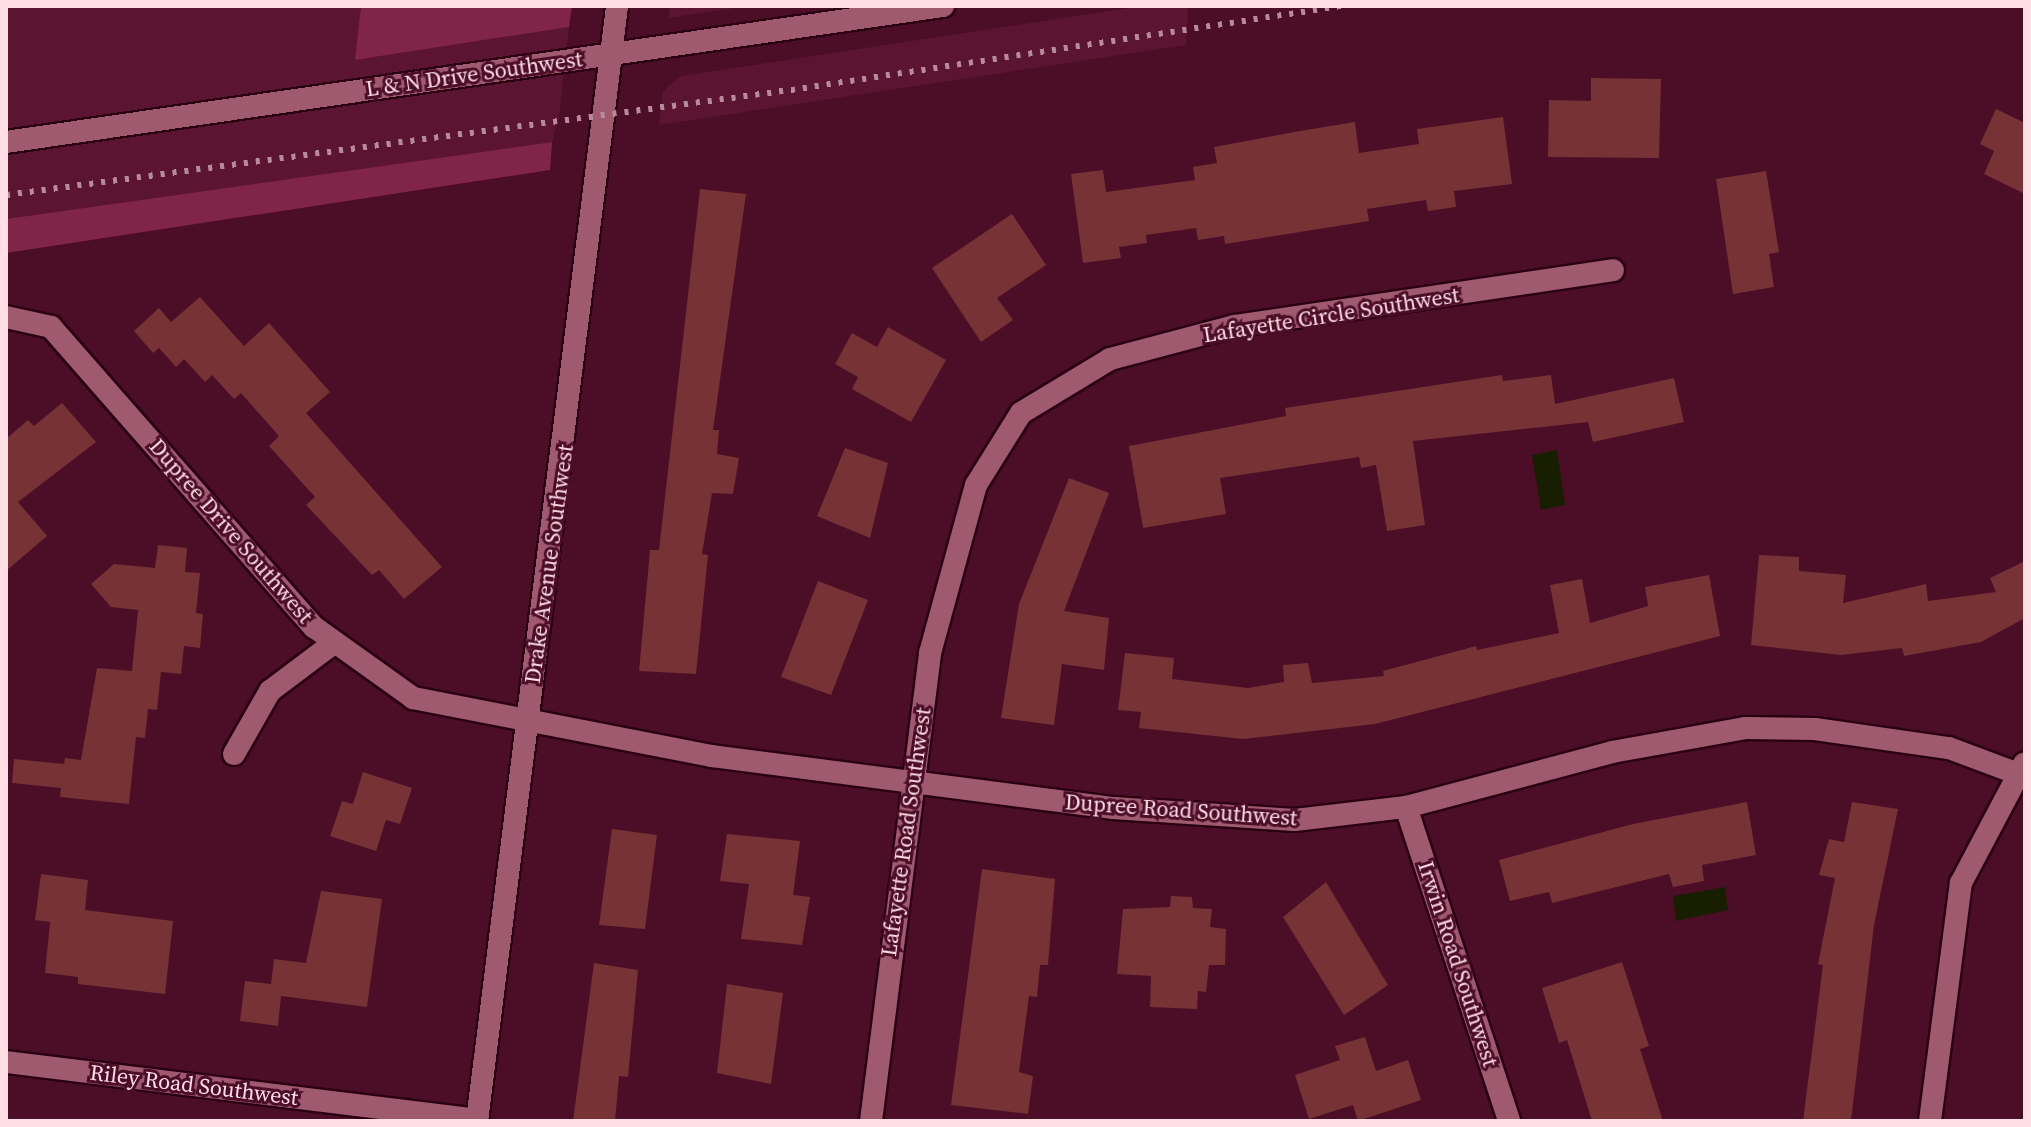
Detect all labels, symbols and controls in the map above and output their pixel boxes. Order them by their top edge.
street label: L & N Drive Southwest [364,46,584,102]
street label: Lafayette Circle Southwest [1201,282,1461,348]
street label: Dupree Drive Southwest [144,433,318,629]
street label: Drake Avenue Southwest [519,443,579,685]
street label: Lafayette Road Southwest [875,706,937,958]
street label: Dupree Road Southwest [1064,789,1298,831]
street label: Irwin Road Southwest [1412,858,1504,1070]
street label: Riley Road Southwest [88,1059,300,1111]

